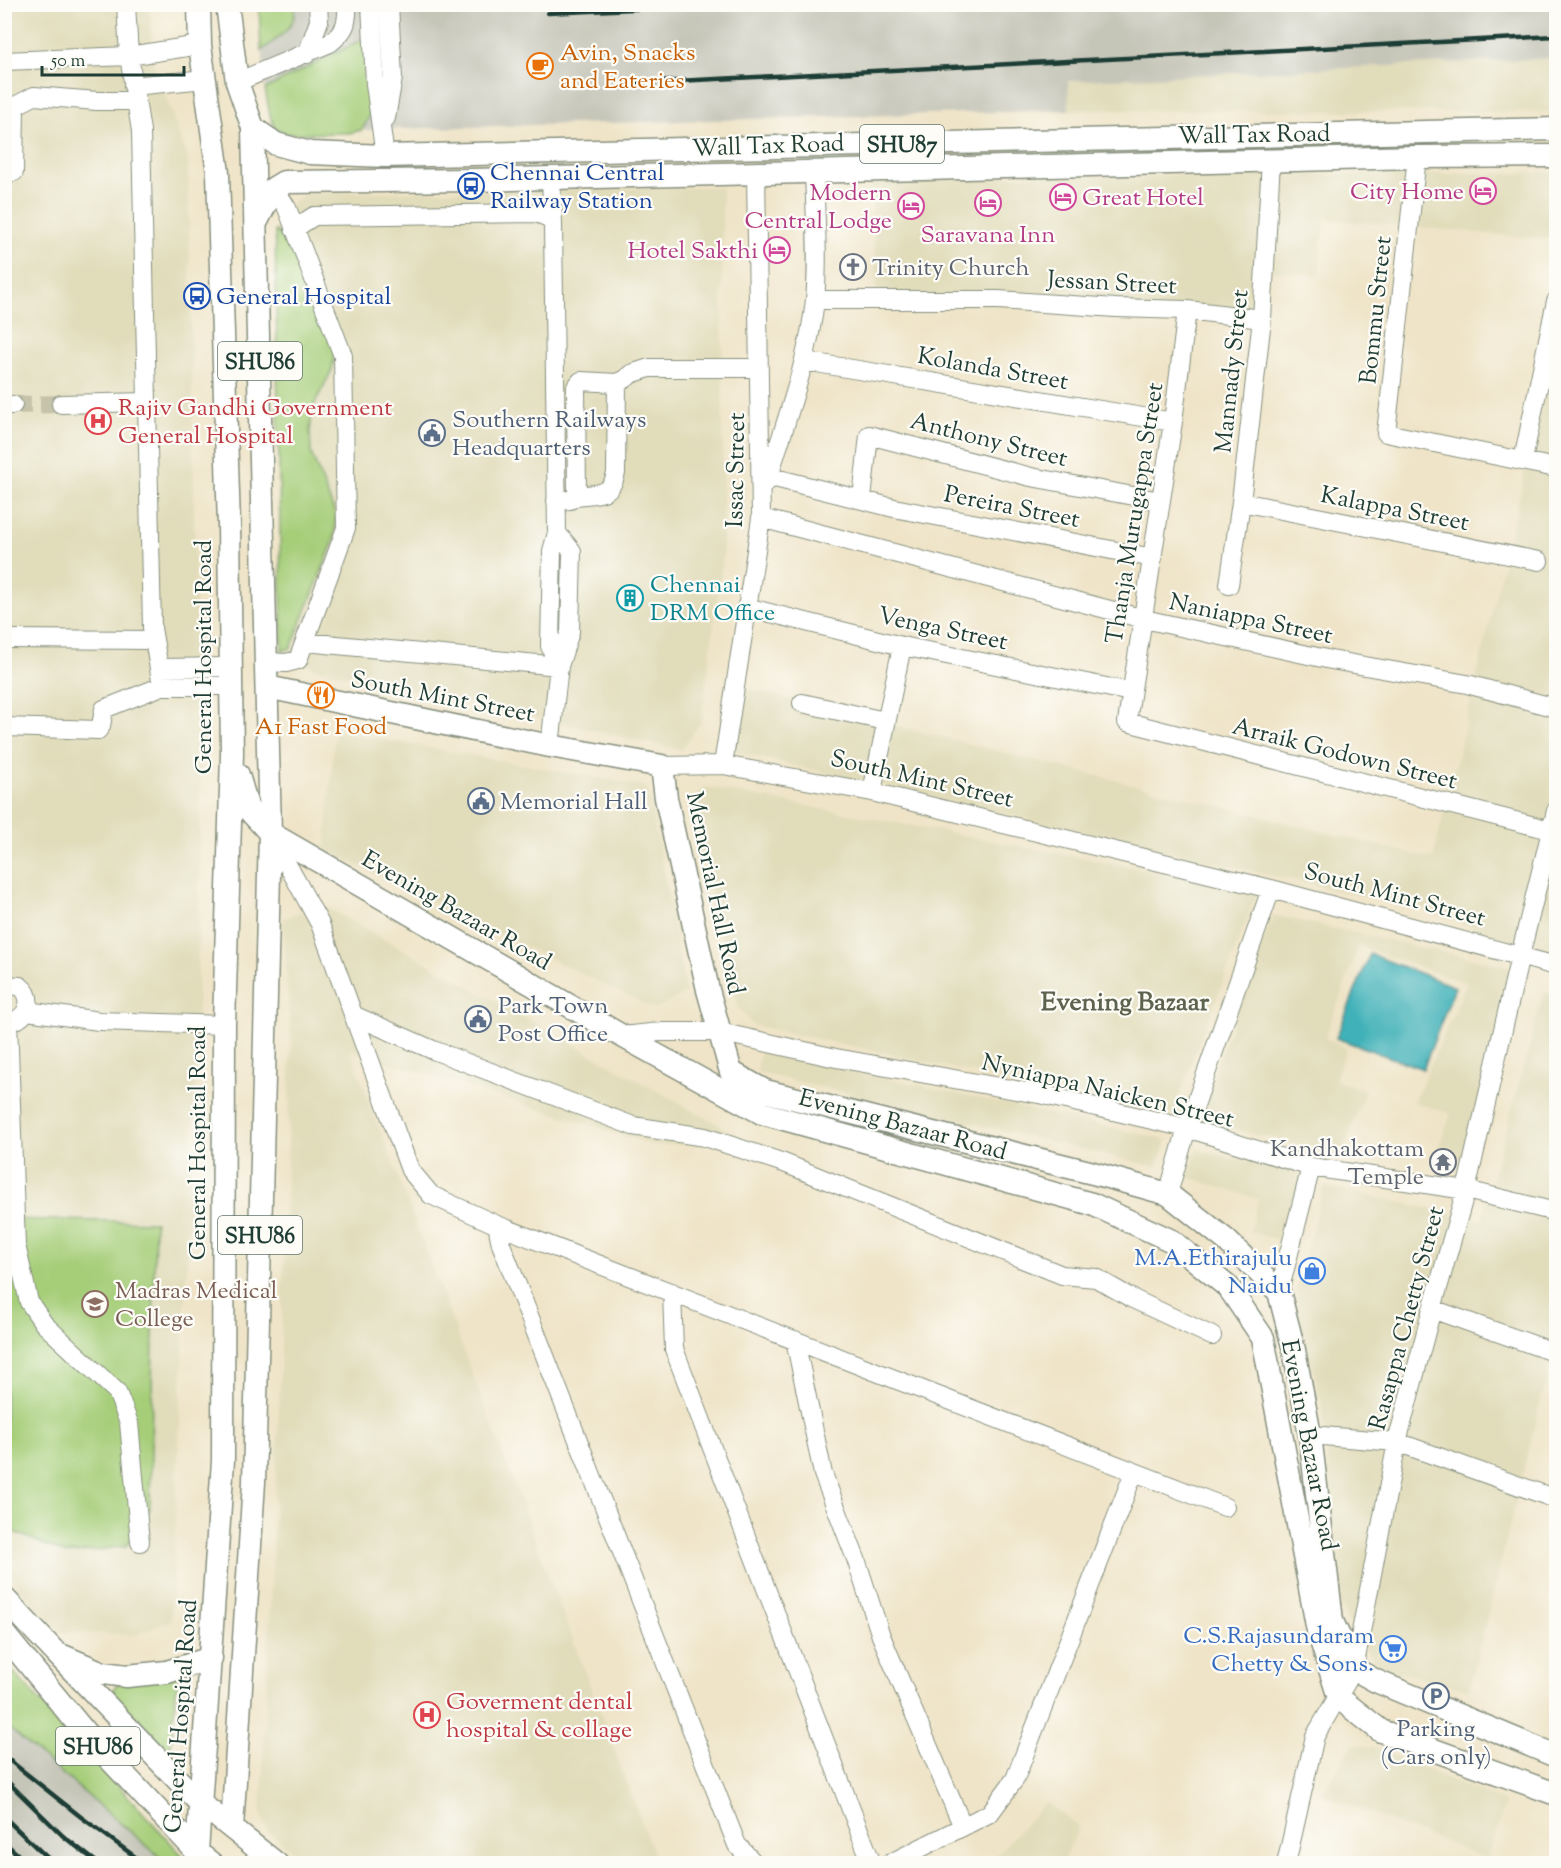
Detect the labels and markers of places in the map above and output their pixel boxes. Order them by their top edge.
place label: Avin, Snacks and Eateries [560,37,695,99]
cafe icon: Avin, Snacks and Eateries [525,51,555,81]
place label: Chennai Central Railway Station [490,157,665,219]
bus stop icon: Chennai Central Railway Station [456,171,486,201]
place label: City Home [1350,176,1464,210]
hotel icon: City Home [1468,176,1498,206]
place label: Modern Central Lodge [744,177,892,239]
hotel icon: Great Hotel [1048,182,1078,212]
place label: Great Hotel [1082,182,1204,216]
hotel icon: Saravana Inn [973,188,1003,218]
hotel icon: Modern Central Lodge [896,191,926,221]
place label: Saravana Inn [921,219,1055,253]
place label: Hotel Sakthi [628,235,758,269]
hotel icon: Hotel Sakthi [762,235,792,265]
church icon: Trinity Church [838,252,868,282]
place label: Trinity Church [872,252,1030,286]
bus stop icon: General Hospital [182,281,212,311]
place label: General Hospital [216,281,392,315]
place label: Rajiv Gandhi Government General Hospital [118,392,393,454]
place label: Southern Railways Headquarters [452,404,646,466]
hospital icon: Rajiv Gandhi Government General Hospital [83,406,113,436]
public building icon: Southern Railways Headquarters [417,418,447,448]
place label: Chennai DRM Office [650,569,775,631]
building icon: Chennai DRM Office [615,583,645,613]
restaurant icon: A1 Fast Food [306,680,336,710]
place label: A1 Fast Food [255,711,388,745]
public building icon: Memorial Hall [466,786,496,816]
place label: Memorial Hall [500,786,648,820]
place label: Park Town Post Office [498,990,608,1052]
public building icon: Park Town Post Office [463,1004,493,1034]
place label: Kandhakottam Temple [1270,1133,1424,1195]
temple icon: Kandhakottam Temple [1428,1147,1458,1177]
place label: M.A.Ethirajulu Naidu [1134,1242,1292,1304]
shop icon: M.A.Ethirajulu Naidu [1297,1256,1327,1286]
place label: Madras Medical College [115,1275,278,1337]
school or university icon: Madras Medical College [80,1289,110,1319]
place label: C.S.Rajasundaram Chetty & Sons. [1183,1620,1374,1682]
supermarket icon: C.S.Rajasundaram Chetty & Sons. [1378,1634,1408,1664]
parking icon: Parking (Cars only) [1421,1681,1451,1711]
place label: Goverment dental hospital & collage [446,1686,633,1748]
hospital icon: Goverment dental hospital & collage [412,1700,442,1730]
place label: Parking (Cars only) [1380,1713,1492,1775]

